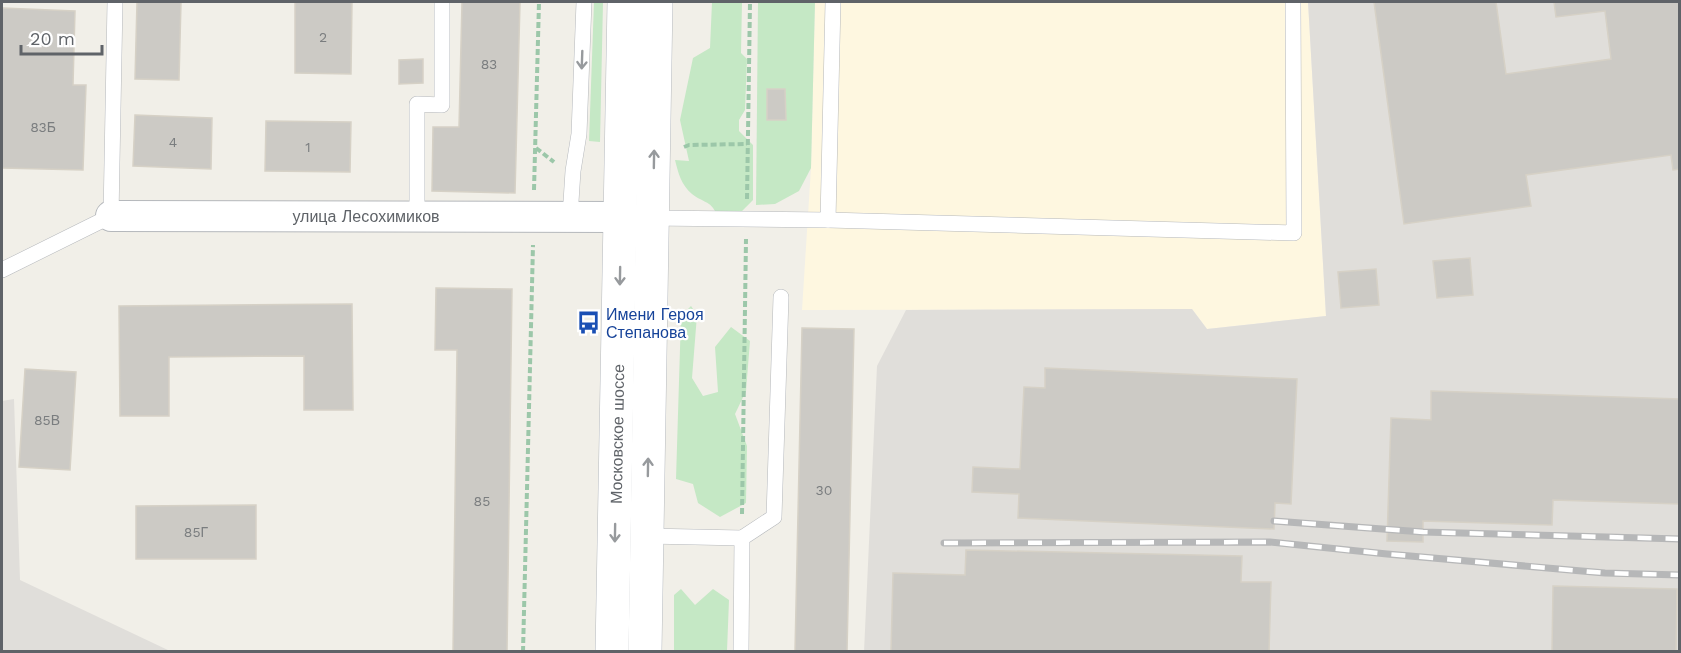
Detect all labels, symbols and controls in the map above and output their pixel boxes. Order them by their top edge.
scale bar [21,18,102,56]
text: 20 m [30,28,75,49]
house number: 2 [319,29,327,45]
one-way arrow [576,49,588,69]
house number: 83 [481,56,497,72]
house number: 83Б [30,119,56,135]
house number: 4 [169,134,177,150]
house number: 1 [305,139,311,155]
one-way arrow [648,150,660,170]
street label: улица Лесохимиков [292,207,440,226]
one-way arrow [614,265,625,285]
place label: Имени Героя Степанова [606,305,704,342]
bus stop icon: Имени Героя Степанова [575,310,601,336]
street label: Московское шоссе [607,364,628,504]
house number: 85В [34,412,60,428]
one-way arrow [642,458,654,478]
house number: 30 [816,482,832,498]
house number: 85 [474,493,490,509]
one-way arrow [609,523,620,543]
house number: 85Г [184,524,209,540]

